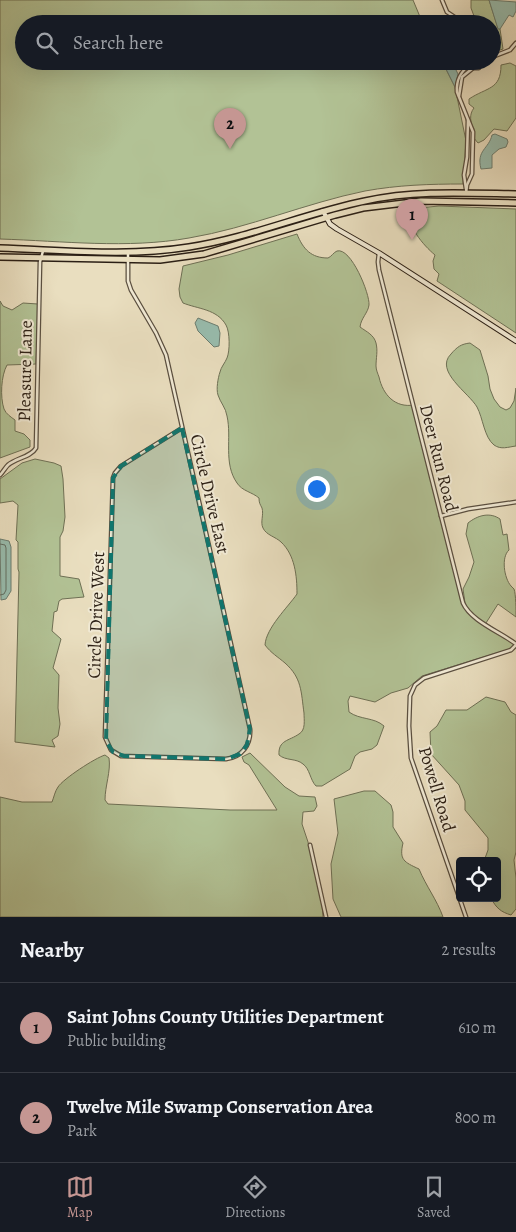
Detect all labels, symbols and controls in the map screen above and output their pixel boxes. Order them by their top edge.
search box [15,15,501,70]
icon: search [33,29,61,57]
text: Search here [73,30,163,56]
pin: 2 [214,108,246,149]
pin: 1 [396,199,428,240]
street label: Pleasure Lane [12,320,38,422]
street label: Deer Run Road [414,402,464,515]
street label: Circle Drive East [185,432,235,556]
your location [304,476,330,502]
street label: Circle Drive West [82,551,110,679]
street label: Powell Road [413,743,461,835]
map controls [456,857,501,902]
button: locate [456,857,501,902]
text: Nearby [20,936,83,964]
text: 2 results [441,939,496,961]
text: Saint Johns County Utilities Department [67,1004,384,1030]
text: 1 [33,1017,39,1039]
text: 610 m [458,1017,496,1039]
text: Public building [67,1030,166,1052]
text: Twelve Mile Swamp Conservation Area [67,1094,373,1120]
text: 2 [32,1107,40,1129]
text: 800 m [455,1107,496,1129]
text: Park [67,1120,97,1142]
tab: Map [66,1173,94,1222]
tab: Directions [225,1173,285,1222]
tab: Saved [417,1173,450,1222]

